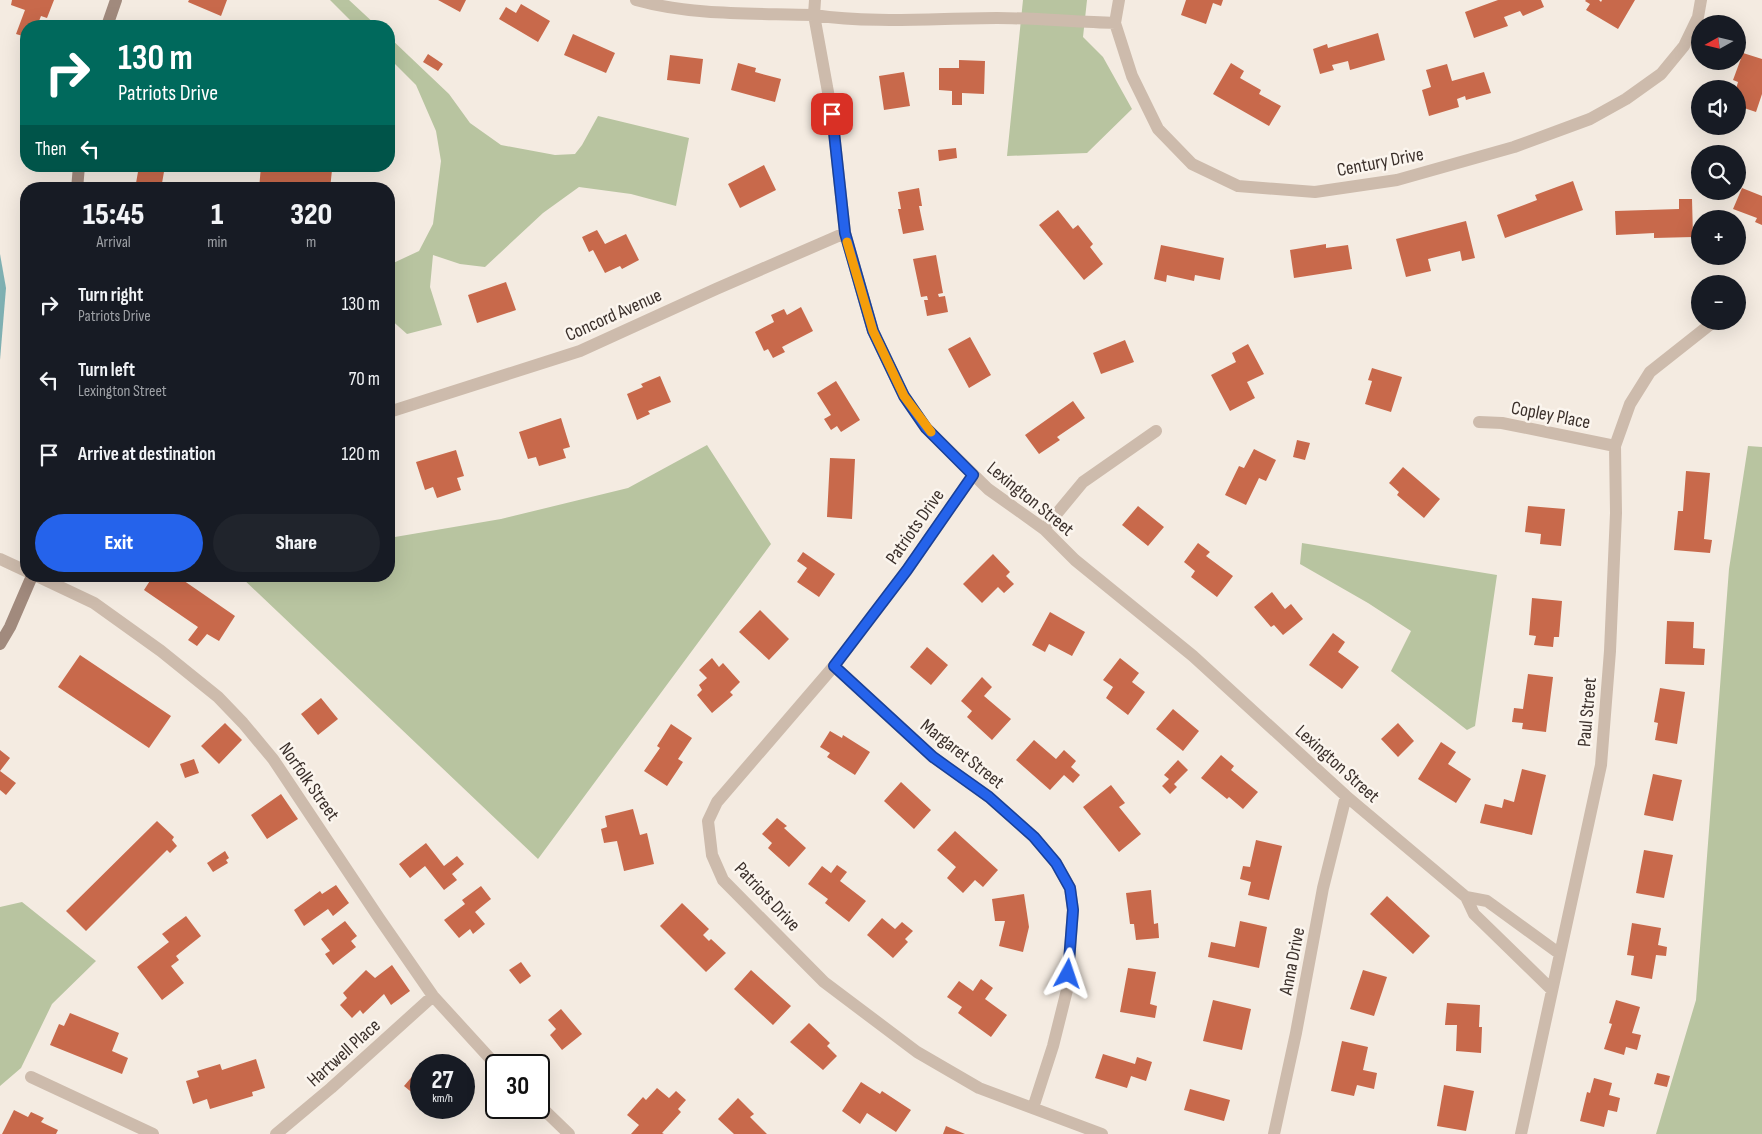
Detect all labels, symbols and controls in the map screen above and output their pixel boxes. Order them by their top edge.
north arrow [1691,15,1746,70]
map controls [1691,15,1746,330]
text: 130 m [118,37,193,80]
icon: right [35,40,100,105]
text: Patriots Drive [118,80,218,107]
button: sound [1691,80,1746,135]
pin [811,93,853,135]
icon: arrive [818,100,846,128]
icon: left [76,135,104,163]
text: Then [35,138,66,161]
street label: Century Drive [1335,143,1426,182]
button: search [1691,145,1746,200]
text: 15:45 [83,197,144,233]
text: 1 [211,197,223,233]
text: 320 [290,197,332,233]
button: + [1691,210,1746,265]
text: Arrival [96,233,131,252]
text: min [207,233,227,252]
text: m [306,233,316,252]
button: − [1691,275,1746,330]
text: Turn right [78,284,143,307]
street label: Concord Avenue [562,284,665,347]
icon: right [35,291,63,319]
text: 130 m [342,293,380,316]
text: Patriots Drive [78,307,151,326]
text: Turn left [78,359,135,382]
icon: left [35,366,63,394]
text: 70 m [349,368,380,391]
text: Lexington Street [78,382,167,401]
street label: Copley Place [1509,397,1592,434]
icon: arrive [35,441,63,469]
text: Arrive at destination [78,443,216,466]
text: 120 m [342,443,380,466]
street label: Lexington Street [982,457,1078,541]
street label: Patriots Drive [881,485,949,569]
button: Exit [35,514,203,572]
button: Share [213,514,380,572]
street label: Paul Street [1573,676,1602,748]
street label: Margaret Street [916,714,1009,794]
street label: Lexington Street [1290,720,1384,808]
street label: Norfolk Street [273,738,344,826]
street label: Patriots Drive [729,858,805,936]
street label: Anna Drive [1274,926,1310,998]
position arrow [1041,947,1093,999]
street label: Hartwell Place [303,1014,385,1092]
speed limit sign: 30 [485,1054,550,1119]
text: 27 [432,1065,453,1096]
text: km/h [432,1091,453,1106]

